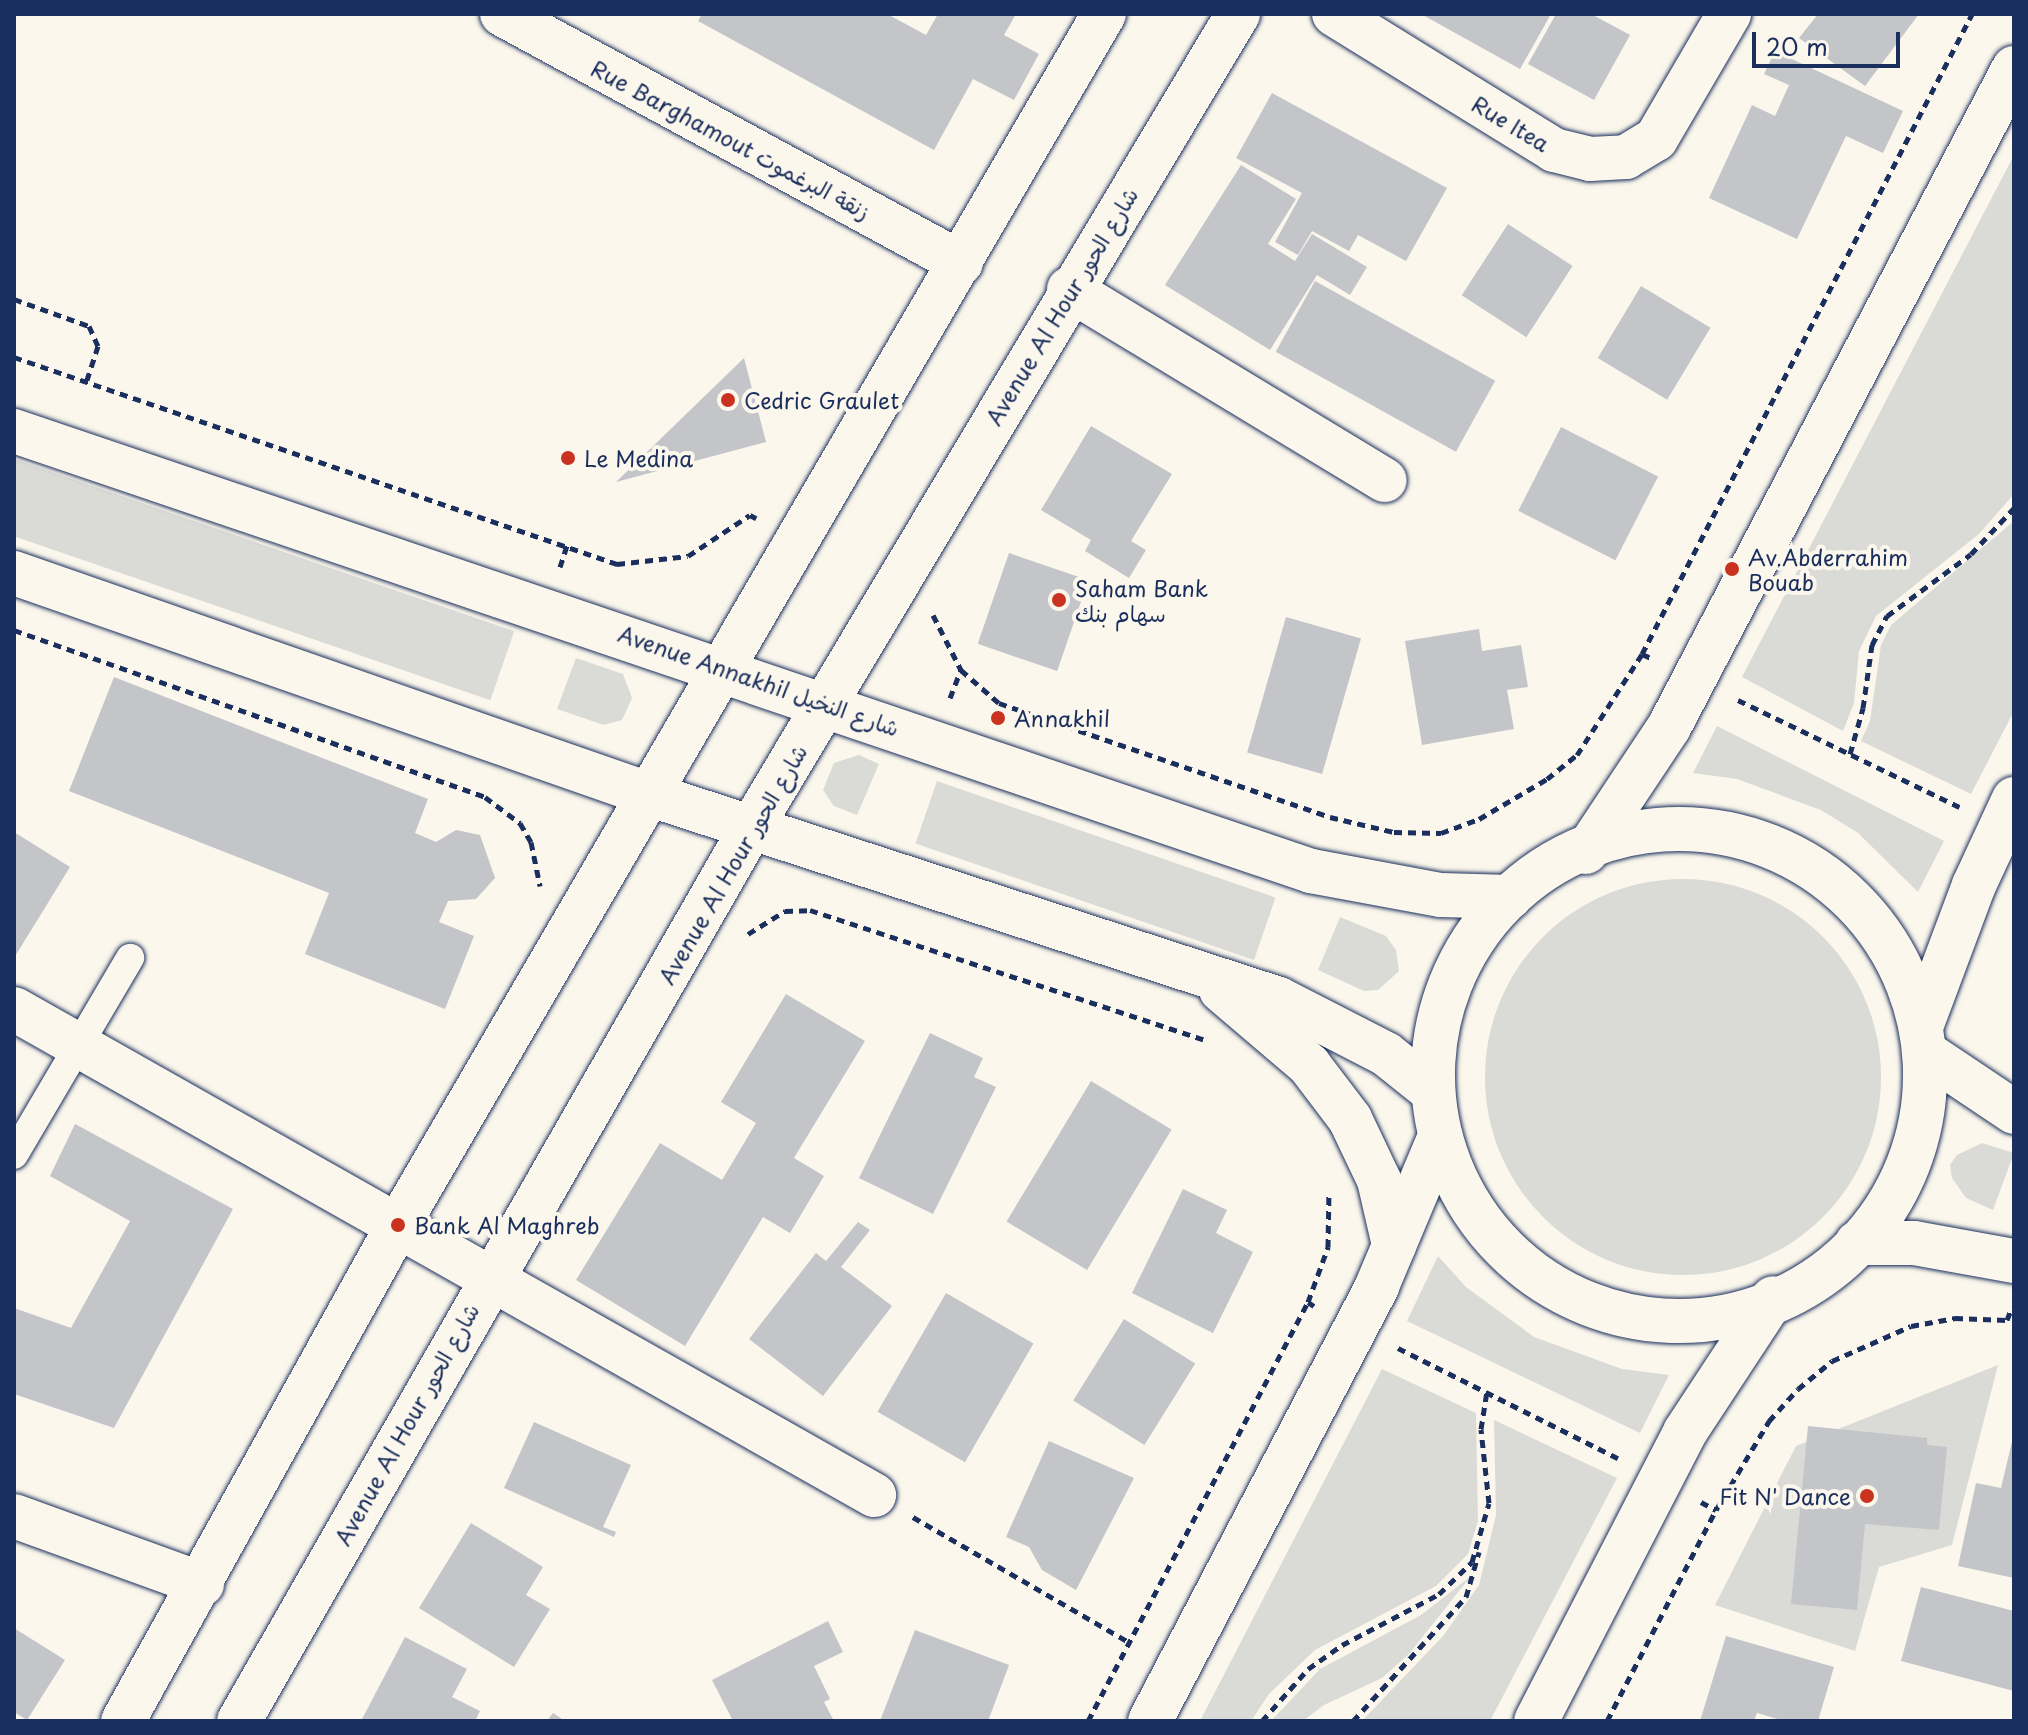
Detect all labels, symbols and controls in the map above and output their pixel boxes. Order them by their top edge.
scale bar [1756,16,1904,66]
text: 20 m [1766,28,1828,64]
street label: Rue Barghamout زنقة البرغموت [586,54,876,224]
street label: Rue Itea [1466,89,1556,157]
street label: Avenue Al Hour شارع الحور [980,183,1142,429]
place label: Cedric Graulet [744,387,899,413]
marker: Cedric Graulet [719,391,737,409]
place label: Le Medina [584,445,693,471]
marker: Le Medina [559,449,577,467]
place label: Av.Abderrahim Bouab [1748,543,1908,594]
marker: Av.Abderrahim Bouab [1723,560,1741,578]
place label: Saham Bank سهام بنك [1075,574,1211,626]
marker: Saham Bank سهام بنك [1050,591,1068,609]
street label: Avenue Annakhil شارع النخيل [615,620,903,740]
place label: Annakhil [1014,705,1110,731]
marker: Annakhil [989,709,1007,727]
street label: Avenue Al Hour شارع الحور [653,740,811,988]
place label: Bank Al Maghreb [414,1212,600,1238]
marker: Bank Al Maghreb [389,1216,407,1234]
street label: Avenue Al Hour شارع الحور [329,1299,483,1549]
place label: Fit N' Dance [1720,1483,1851,1509]
marker: Fit N' Dance [1858,1487,1876,1505]

